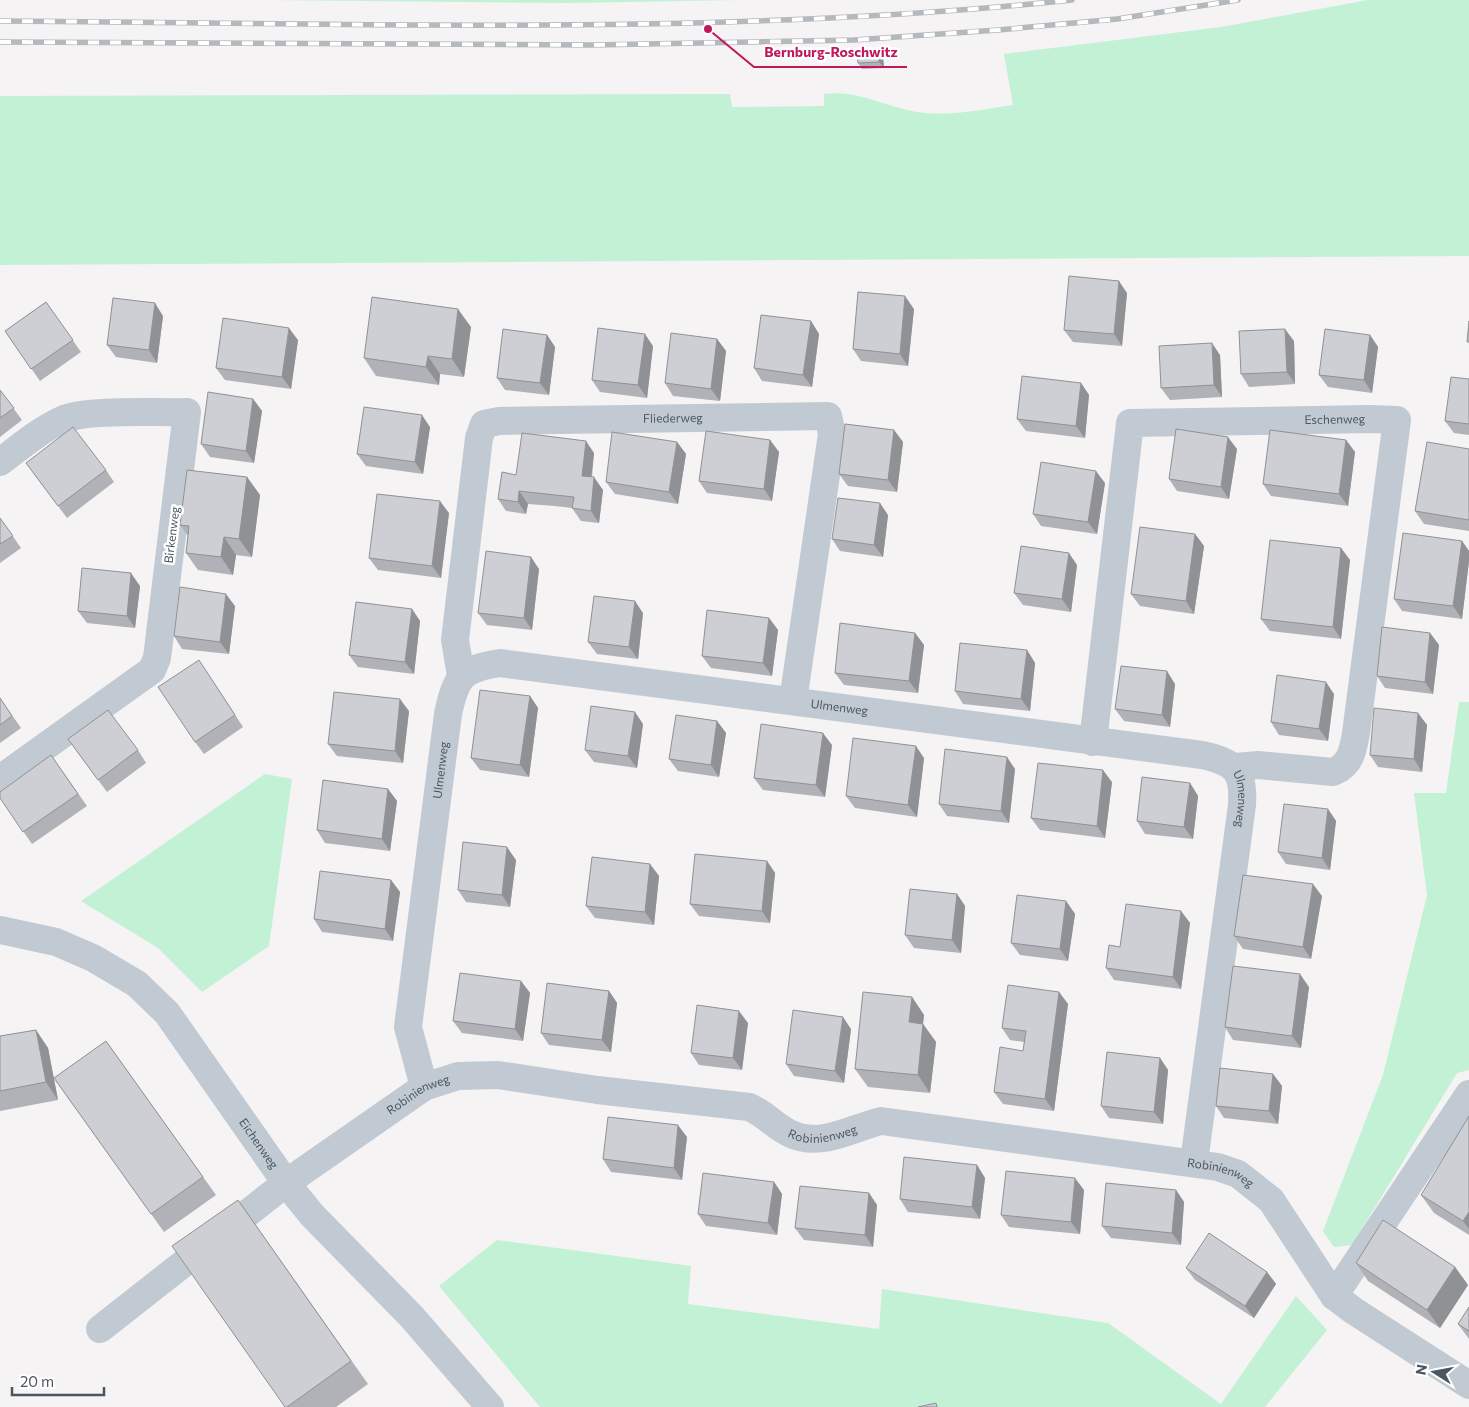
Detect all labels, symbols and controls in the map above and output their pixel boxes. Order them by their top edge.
callout: Bernburg-Roschwitz [754,38,907,67]
text: Bernburg-Roschwitz [764,43,898,60]
street label: Fliederweg [643,410,703,425]
street label: Eschenweg [1304,411,1366,426]
street label: Birkenweg [161,505,181,564]
street label: Ulmenweg [810,696,870,717]
street label: Ulmenweg [429,740,450,800]
street label: Ulmenweg [1231,767,1250,829]
street label: Robinienweg [384,1071,452,1117]
street label: Eichenweg [237,1115,282,1171]
street label: Robinienweg [786,1121,859,1145]
street label: Robinienweg [1186,1155,1258,1190]
north arrow [1409,1347,1459,1397]
text: N [1411,1363,1430,1376]
scale bar [12,1364,105,1396]
text: 20 m [20,1372,54,1390]

